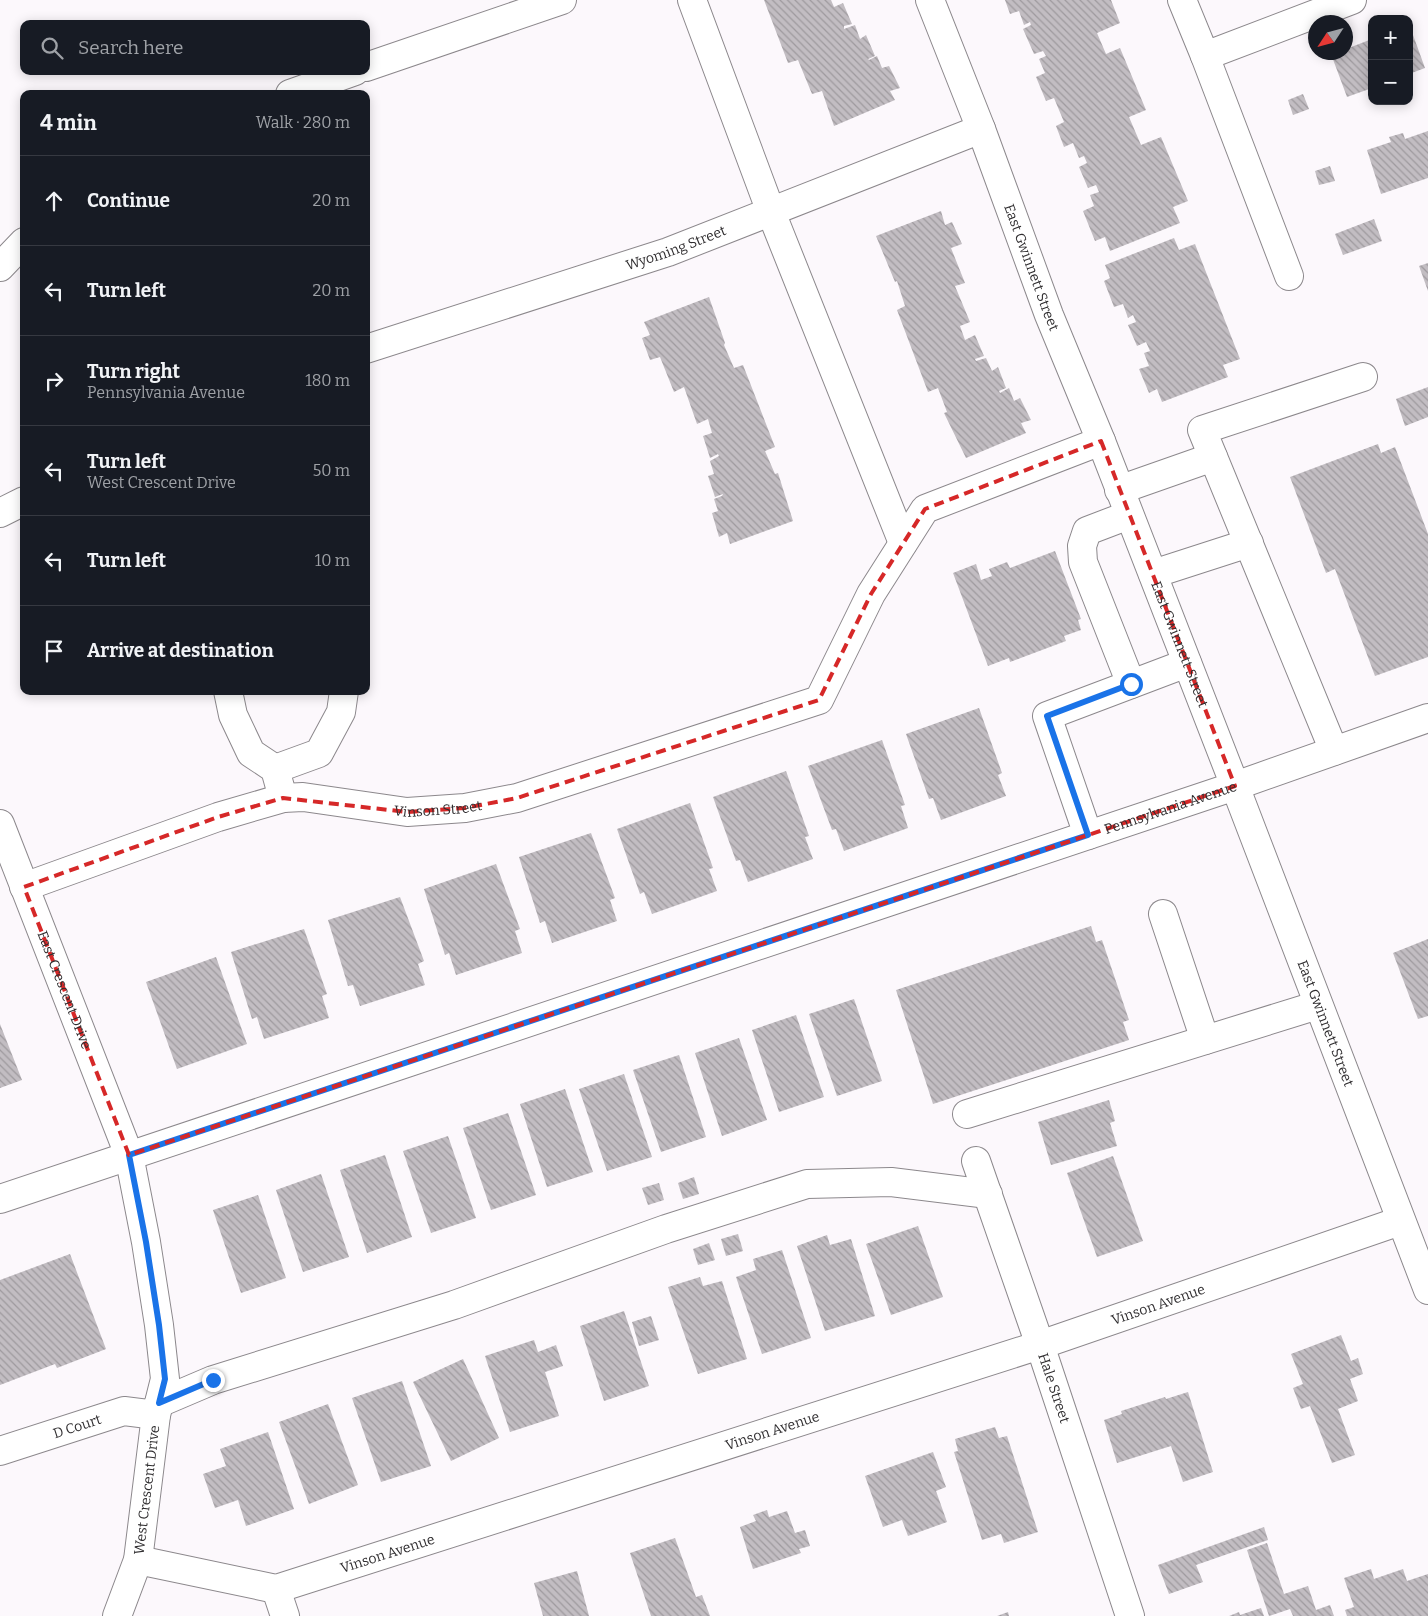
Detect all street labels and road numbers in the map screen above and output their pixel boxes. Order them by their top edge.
street label: East Gwinnett Street [1001,202,1063,333]
street label: Wyoming Street [624,222,728,273]
street label: East Gwinnett Street [1148,579,1212,710]
street label: Pennsylvania Avenue [1102,778,1239,838]
street label: Vinson Street [393,796,483,820]
street label: East Crescent Drive [34,928,95,1051]
street label: East Gwinnett Street [1294,958,1358,1089]
street label: Vinson Avenue [1109,1280,1207,1328]
street label: Hale Street [1035,1351,1074,1425]
street label: Vinson Avenue [723,1408,821,1453]
street label: D Court [51,1410,103,1442]
street label: West Crescent Drive [131,1424,163,1556]
street label: Vinson Avenue [338,1530,437,1576]

